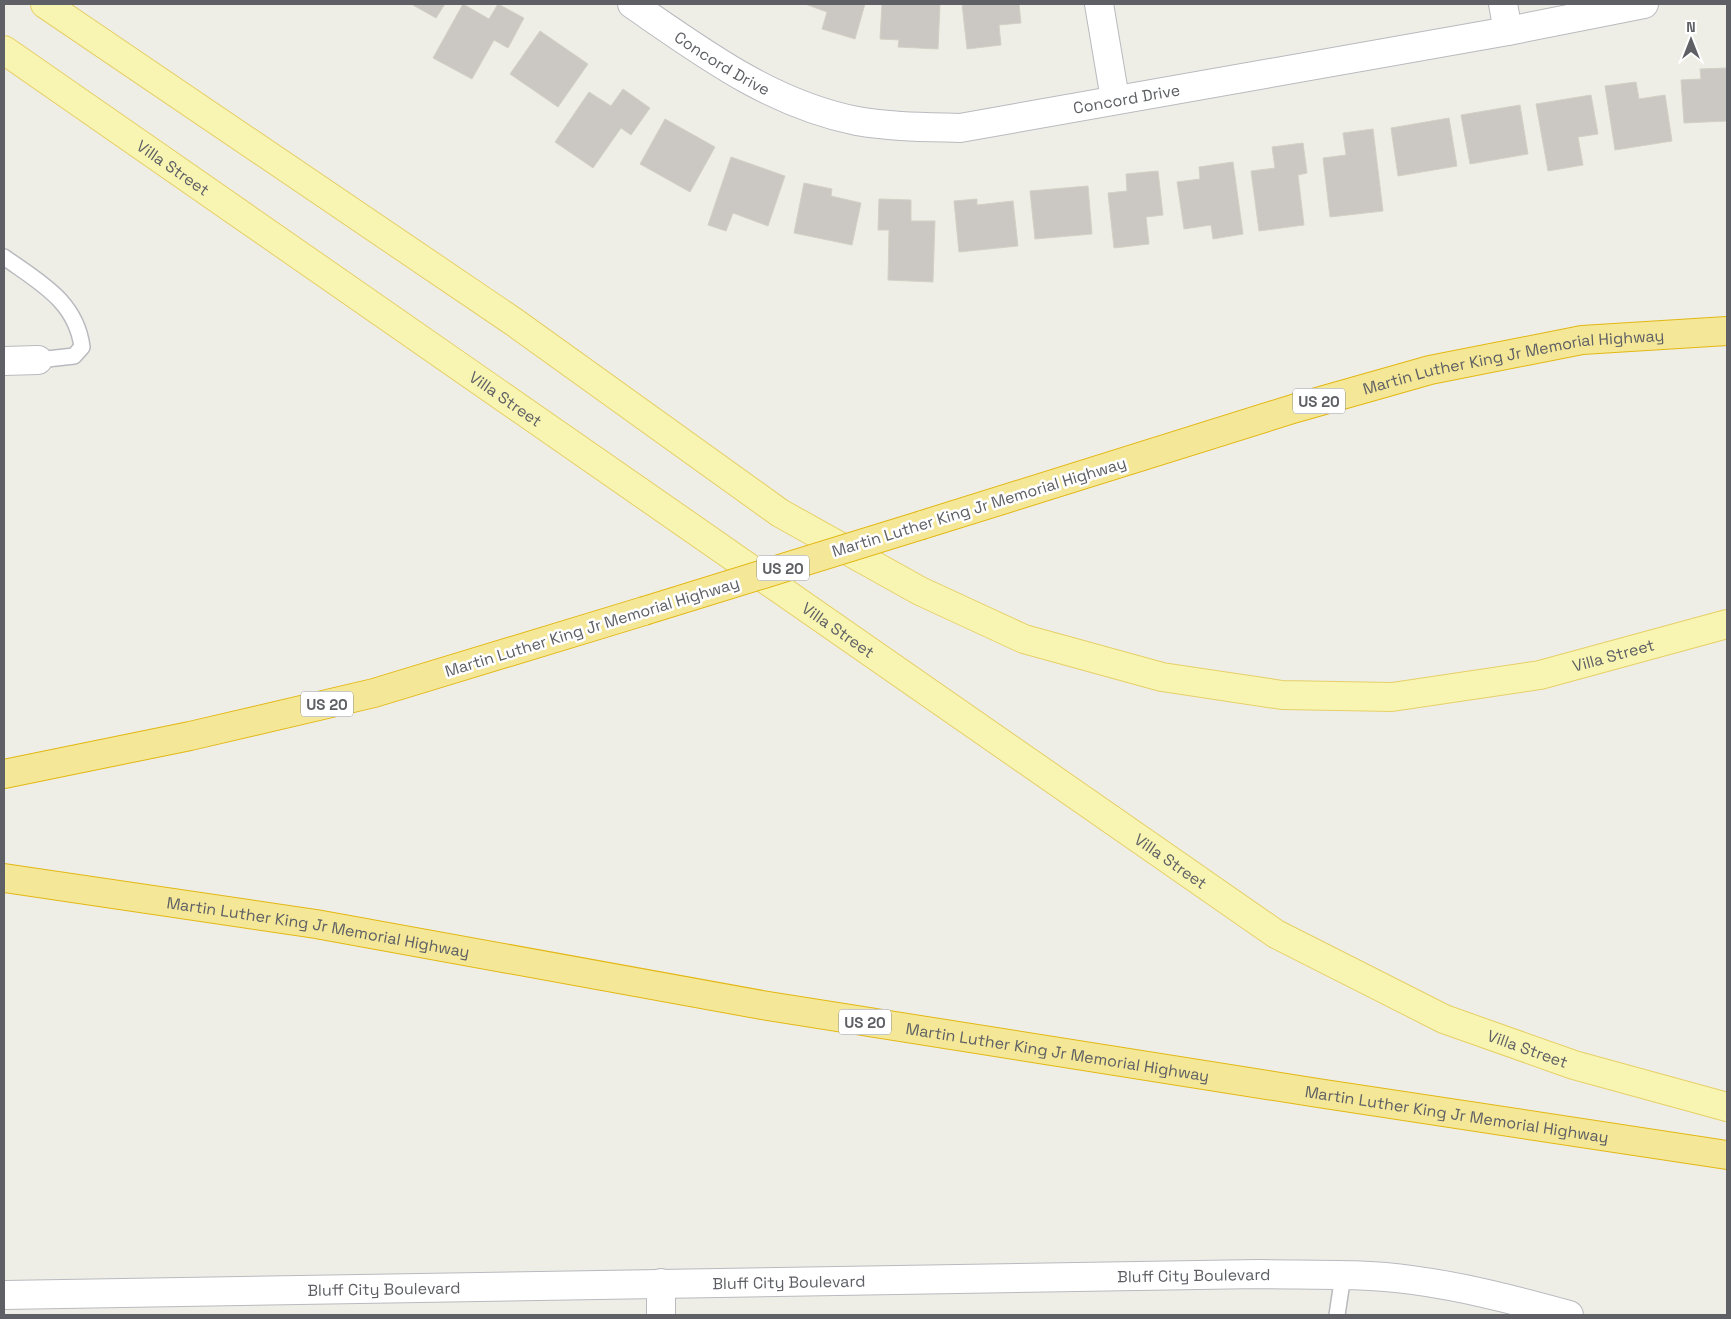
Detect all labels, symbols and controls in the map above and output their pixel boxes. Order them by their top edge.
north arrow [1666,15,1716,65]
text: N [1686,18,1696,36]
street label: Concord Drive [671,26,774,100]
street label: Concord Drive [1071,79,1182,118]
street label: Villa Street [133,135,214,200]
street label: Martin Luther King Jr Memorial Highway [1360,324,1665,399]
street label: Villa Street [465,366,546,431]
road number: US 20 [1293,388,1345,414]
street label: Martin Luther King Jr Memorial Highway [829,452,1129,562]
road number: US 20 [757,556,809,580]
street label: Martin Luther King Jr Memorial Highway [442,572,742,682]
street label: Villa Street [798,597,879,662]
street label: Villa Street [1570,634,1657,676]
road number: US 20 [301,692,353,716]
street label: Villa Street [1130,828,1211,894]
street label: Martin Luther King Jr Memorial Highway [165,892,471,962]
road number: US 20 [839,1010,891,1034]
street label: Martin Luther King Jr Memorial Highway [904,1017,1211,1086]
street label: Villa Street [1485,1025,1571,1072]
street label: Martin Luther King Jr Memorial Highway [1303,1081,1610,1147]
street label: Bluff City Boulevard [1117,1263,1270,1287]
street label: Bluff City Boulevard [712,1270,866,1294]
street label: Bluff City Boulevard [307,1277,461,1300]

